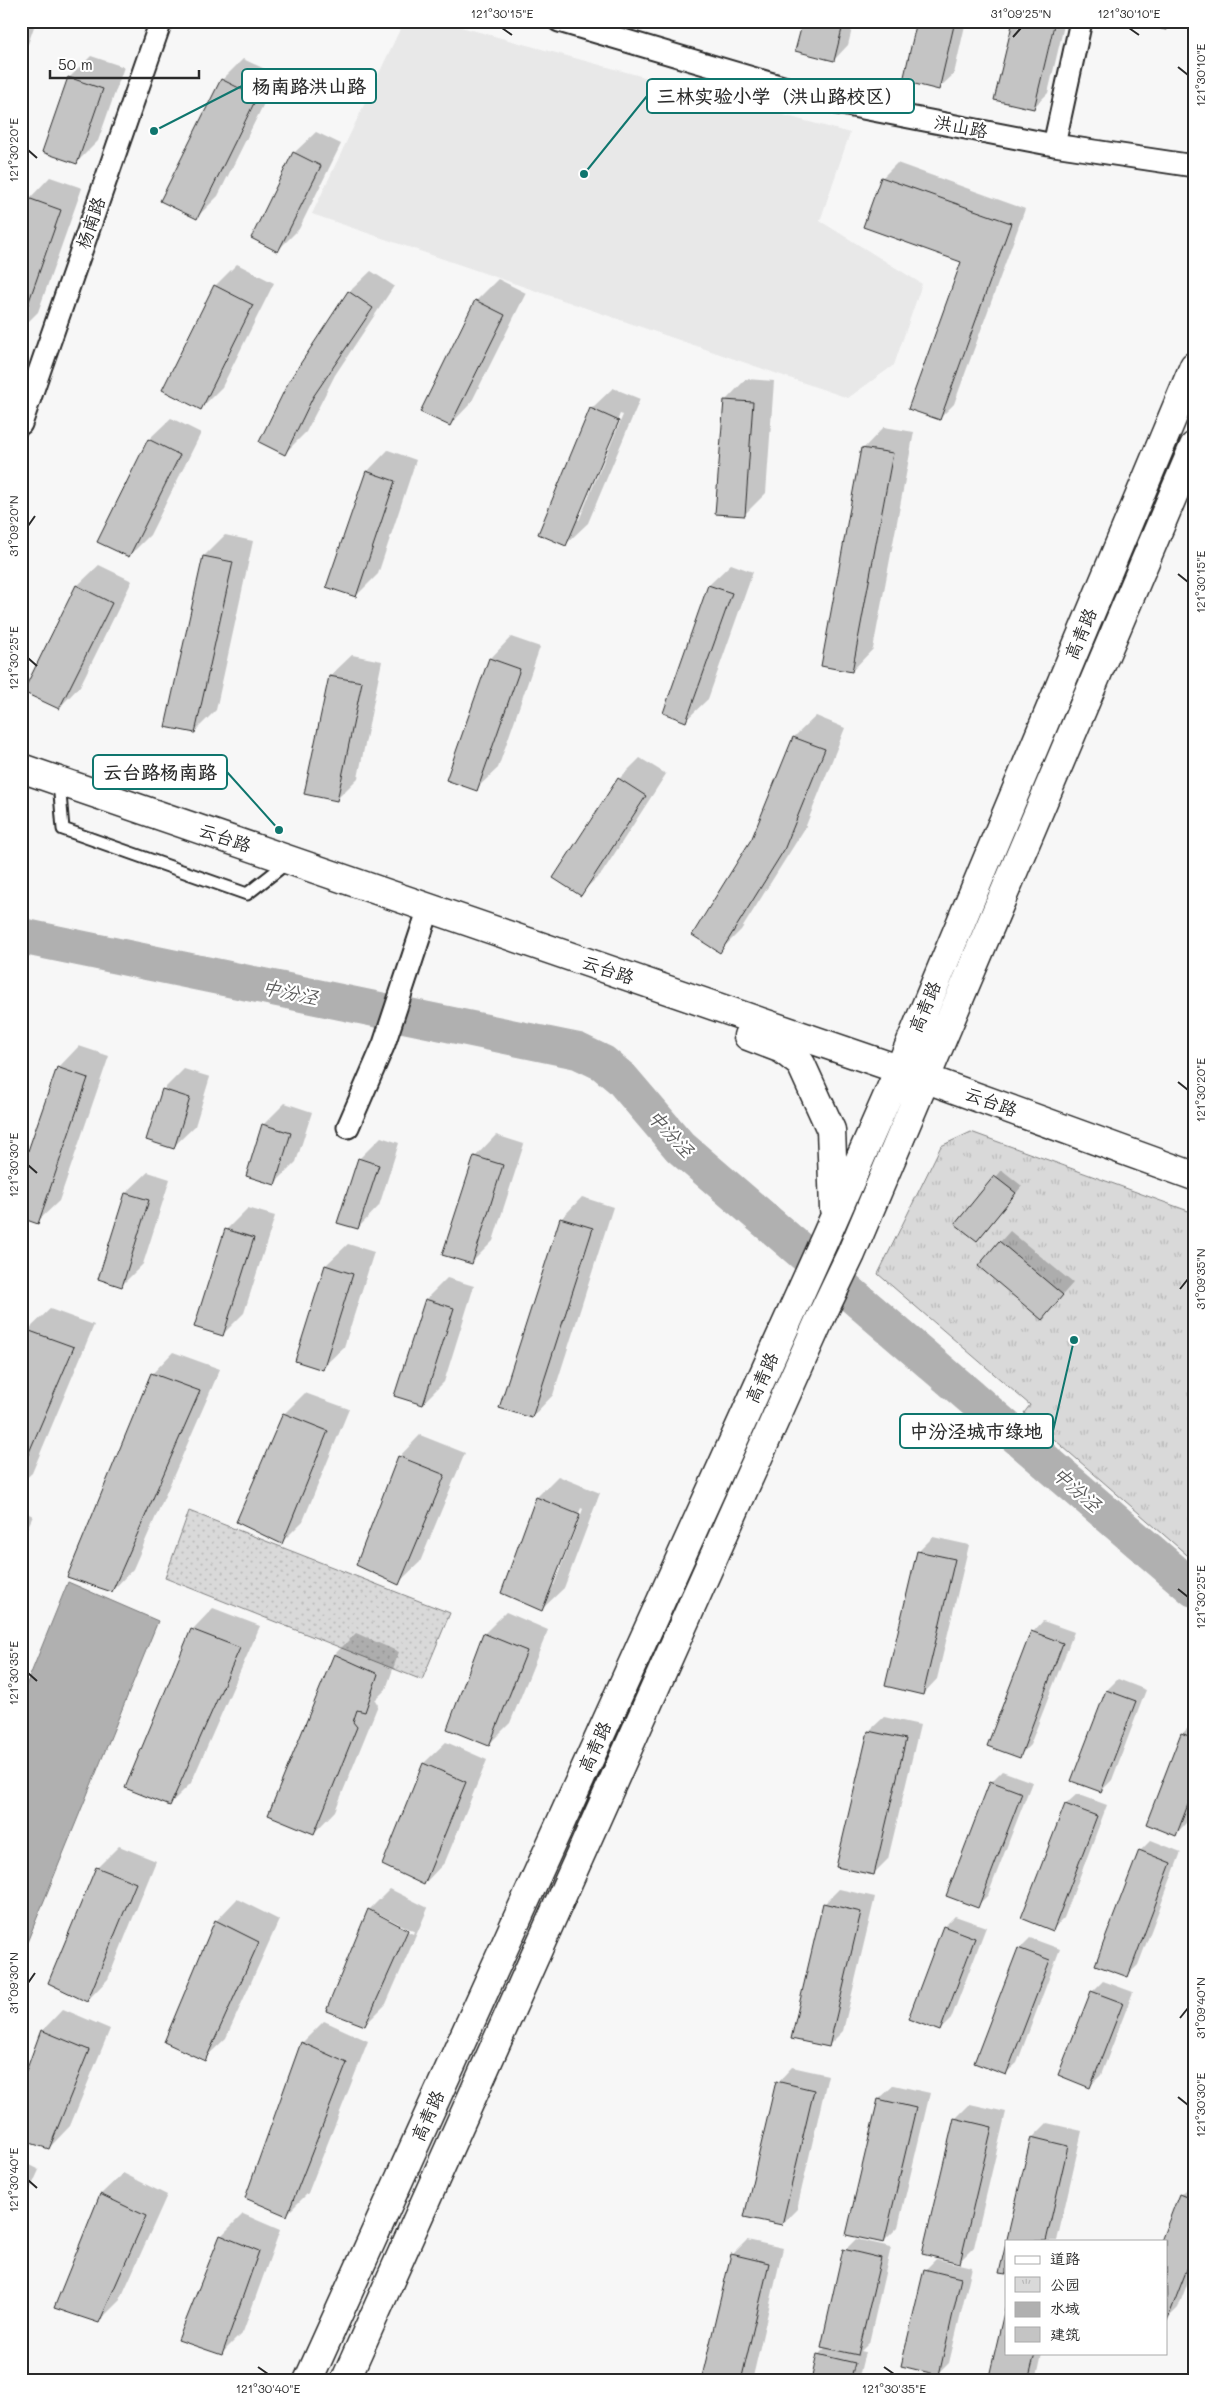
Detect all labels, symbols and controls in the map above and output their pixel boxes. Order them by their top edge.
text: 121°30'15"E [471,5,533,21]
text: 31°09'25"N [991,5,1051,21]
text: 121°30'10"E [1097,5,1161,21]
text: 121°30'10"E [1192,43,1208,107]
scale bar [50,48,199,80]
text: 50 m [58,54,93,74]
callout: 杨南路洪山路 [242,69,376,103]
text: 杨南路洪山路 [252,73,366,98]
callout: 三林实验小学（洪山路校区） [647,79,914,113]
text: 三林实验小学（洪山路校区） [656,83,904,108]
street label: 洪山路 [932,109,990,143]
text: 121°30'20"E [5,118,21,182]
street label: 杨南路 [70,193,110,252]
text: 31°09'20"N [5,495,21,557]
text: 121°30'15"E [1192,551,1208,613]
street label: 高青路 [1058,604,1102,663]
text: 121°30'25"E [5,626,21,690]
callout: 云台路杨南路 [93,755,227,789]
text: 云台路杨南路 [103,759,217,784]
street label: 云台路 [196,817,255,857]
street label: 云台路 [579,949,638,989]
water label: 中汾泾 [260,973,322,1010]
street label: 高青路 [902,977,946,1036]
text: 121°30'20"E [1192,1058,1208,1122]
street label: 云台路 [962,1081,1021,1122]
water label: 中汾泾 [643,1103,701,1163]
text: 121°30'30"E [5,1133,21,1197]
text: 31°09'35"N [1192,1248,1208,1310]
street label: 高青路 [739,1348,783,1407]
callout: 中汾泾城市绿地 [900,1414,1053,1448]
text: 中汾泾城市绿地 [909,1418,1043,1443]
water label: 中汾泾 [1048,1460,1108,1517]
text: 121°30'25"E [1192,1565,1208,1629]
text: 121°30'35"E [5,1641,21,1705]
street label: 高青路 [572,1717,616,1776]
text: 31°09'30"N [5,1952,21,2014]
text: 31°09'40"N [1192,1977,1208,2039]
text: 121°30'30"E [1192,2073,1208,2137]
street label: 高青路 [405,2086,449,2145]
text: 121°30'40"E [5,2148,21,2212]
legend [1005,2240,1168,2354]
text: 道路 [1050,2248,1080,2268]
text: 公园 [1050,2274,1080,2294]
text: 水域 [1050,2298,1080,2318]
text: 建筑 [1050,2324,1080,2344]
text: 121°30'40"E [236,2380,300,2396]
text: 121°30'35"E [862,2380,926,2396]

